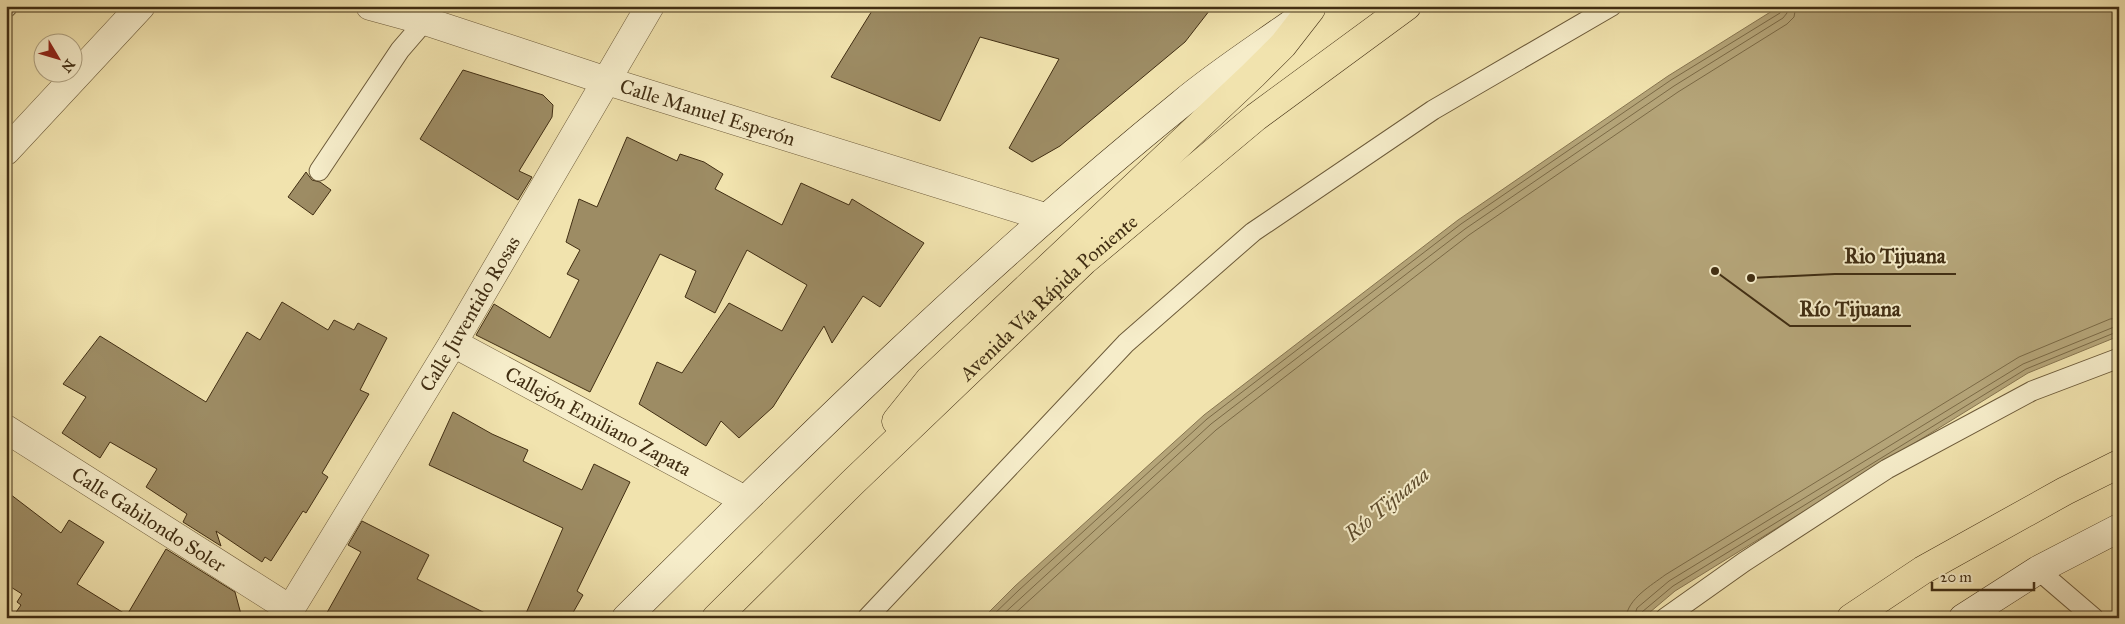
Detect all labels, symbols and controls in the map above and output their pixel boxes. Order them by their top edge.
north arrow [32,32,82,82]
text: N [57,56,78,76]
street label: Calle Manuel Esperón [617,74,798,151]
street label: Avenida Vía Rápida Poniente [954,209,1142,386]
street label: Calle Juventido Rosas [414,232,525,396]
callout: Rio Tijuana [1835,238,1956,274]
text: Rio Tijuana [1844,243,1947,269]
callout: Río Tijuana [1790,290,1911,326]
text: Río Tijuana [1799,296,1902,322]
street label: Callejón Emiliano Zapata [501,361,696,481]
water label: Río Tijuana [1339,461,1435,548]
street label: Calle Gabilondo Soler [67,462,231,577]
scale bar [1932,559,2035,591]
text: 20 m [1940,568,1972,586]

